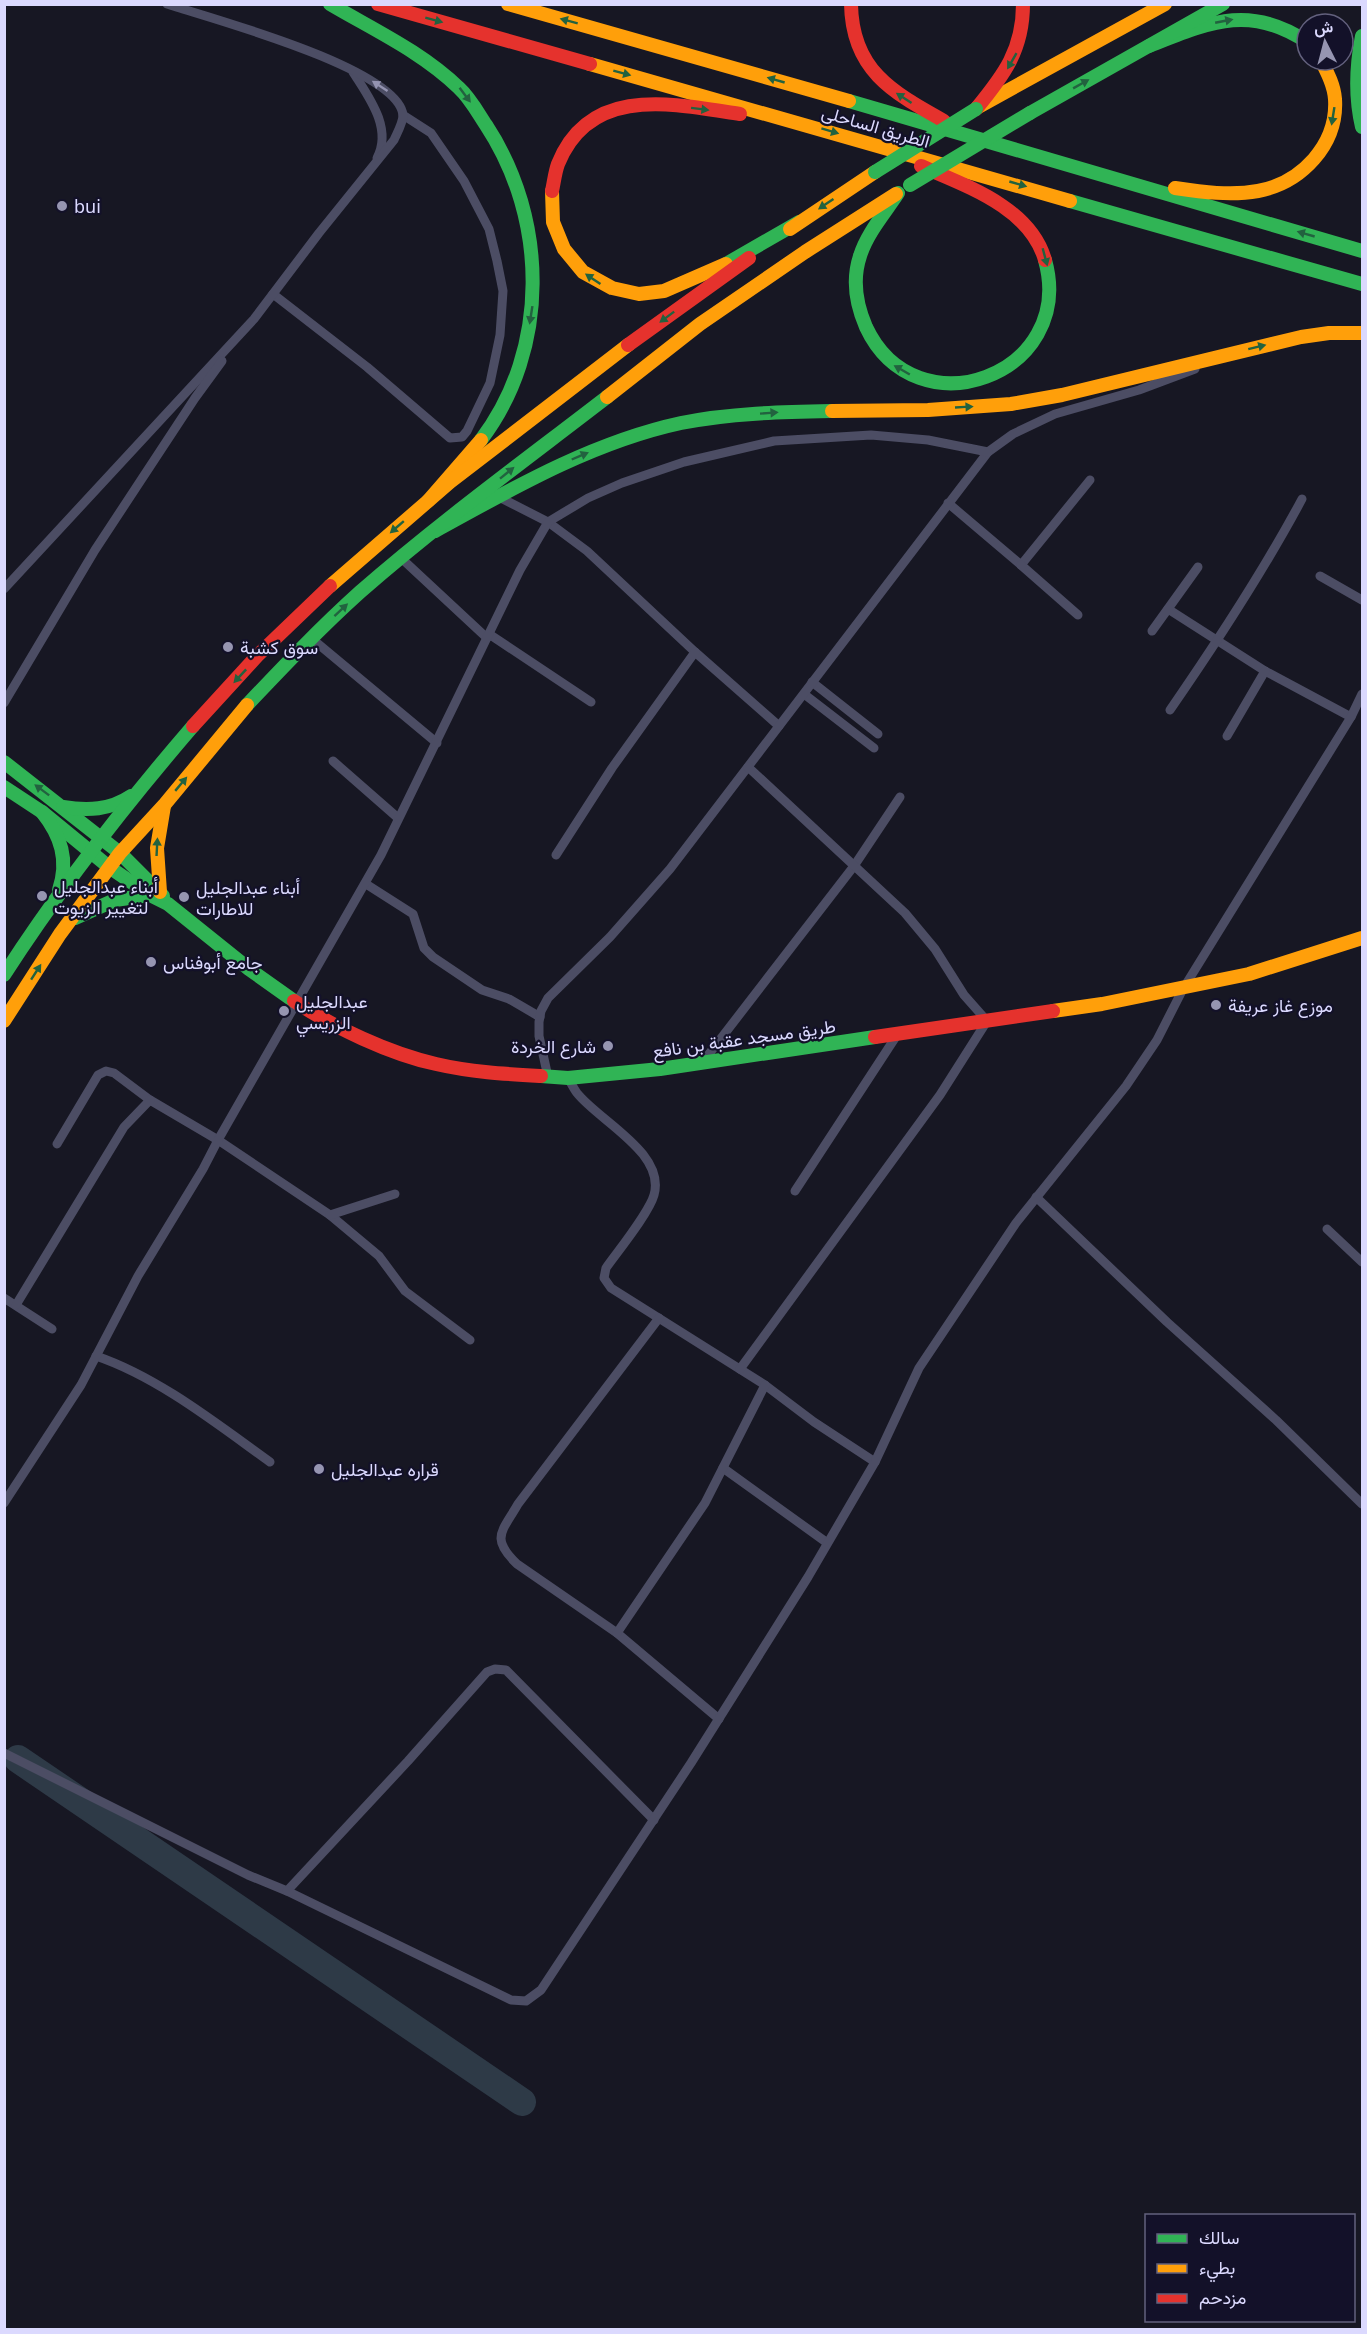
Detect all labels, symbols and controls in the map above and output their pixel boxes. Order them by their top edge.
north arrow [1295,12,1355,72]
text: ش [1313,15,1334,39]
one-way arrow [426,16,444,25]
one-way arrow [559,16,577,25]
one-way arrow [1214,16,1233,25]
one-way arrow [1007,52,1017,69]
one-way arrow [613,68,631,78]
one-way arrow [767,75,785,84]
one-way arrow [1073,79,1090,89]
one-way arrow [372,81,388,92]
one-way arrow [458,87,471,103]
one-way arrow [896,92,913,103]
street label: الطريق الساحلى [819,99,933,153]
one-way arrow [691,104,710,114]
one-way arrow [1328,106,1337,125]
one-way arrow [821,127,839,136]
one-way arrow [1008,180,1027,190]
place label: bui [74,194,101,218]
one-way arrow [818,198,834,209]
marker: bui [55,199,69,213]
one-way arrow [1297,229,1315,238]
one-way arrow [1040,248,1050,266]
one-way arrow [585,273,602,284]
one-way arrow [526,306,535,325]
one-way arrow [660,311,675,323]
one-way arrow [1248,342,1266,352]
one-way arrow [894,365,911,375]
one-way arrow [955,402,974,412]
one-way arrow [760,409,779,418]
one-way arrow [572,451,590,461]
one-way arrow [500,467,515,479]
one-way arrow [390,520,405,533]
one-way arrow [333,604,348,617]
place label: سوق كشبة [240,635,318,659]
marker: سوق كشبة [221,640,235,654]
one-way arrow [234,668,248,682]
one-way arrow [174,777,187,792]
one-way arrow [34,785,49,797]
one-way arrow [152,838,161,857]
place label: أبناء عبدالجليل لتغيير الزيوت [54,874,158,919]
place label: أبناء عبدالجليل للاطارات [196,875,300,920]
marker: أبناء عبدالجليل لتغيير الزيوت [35,889,49,903]
marker: أبناء عبدالجليل للاطارات [177,890,191,904]
place label: جامع أبوفناس [163,950,263,975]
marker: جامع أبوفناس [144,955,158,969]
one-way arrow [30,964,42,980]
place label: عبدالجليل الزريسي [296,989,368,1038]
place label: موزع غاز عريفة [1228,993,1333,1018]
marker: موزع غاز عريفة [1209,998,1223,1012]
marker: عبدالجليل الزريسي [277,1004,291,1018]
street label: طريق مسجد عقبة بن نافع [651,1013,837,1064]
place label: شارع الخردة [511,1034,596,1059]
marker: شارع الخردة [601,1039,615,1053]
place label: قراره عبدالجليل [331,1457,439,1481]
marker: قراره عبدالجليل [312,1462,326,1476]
legend [1145,2214,1355,2322]
text: سالك [1199,2225,1239,2249]
text: بطيء [1199,2255,1235,2283]
text: مزدحم [1199,2285,1246,2310]

